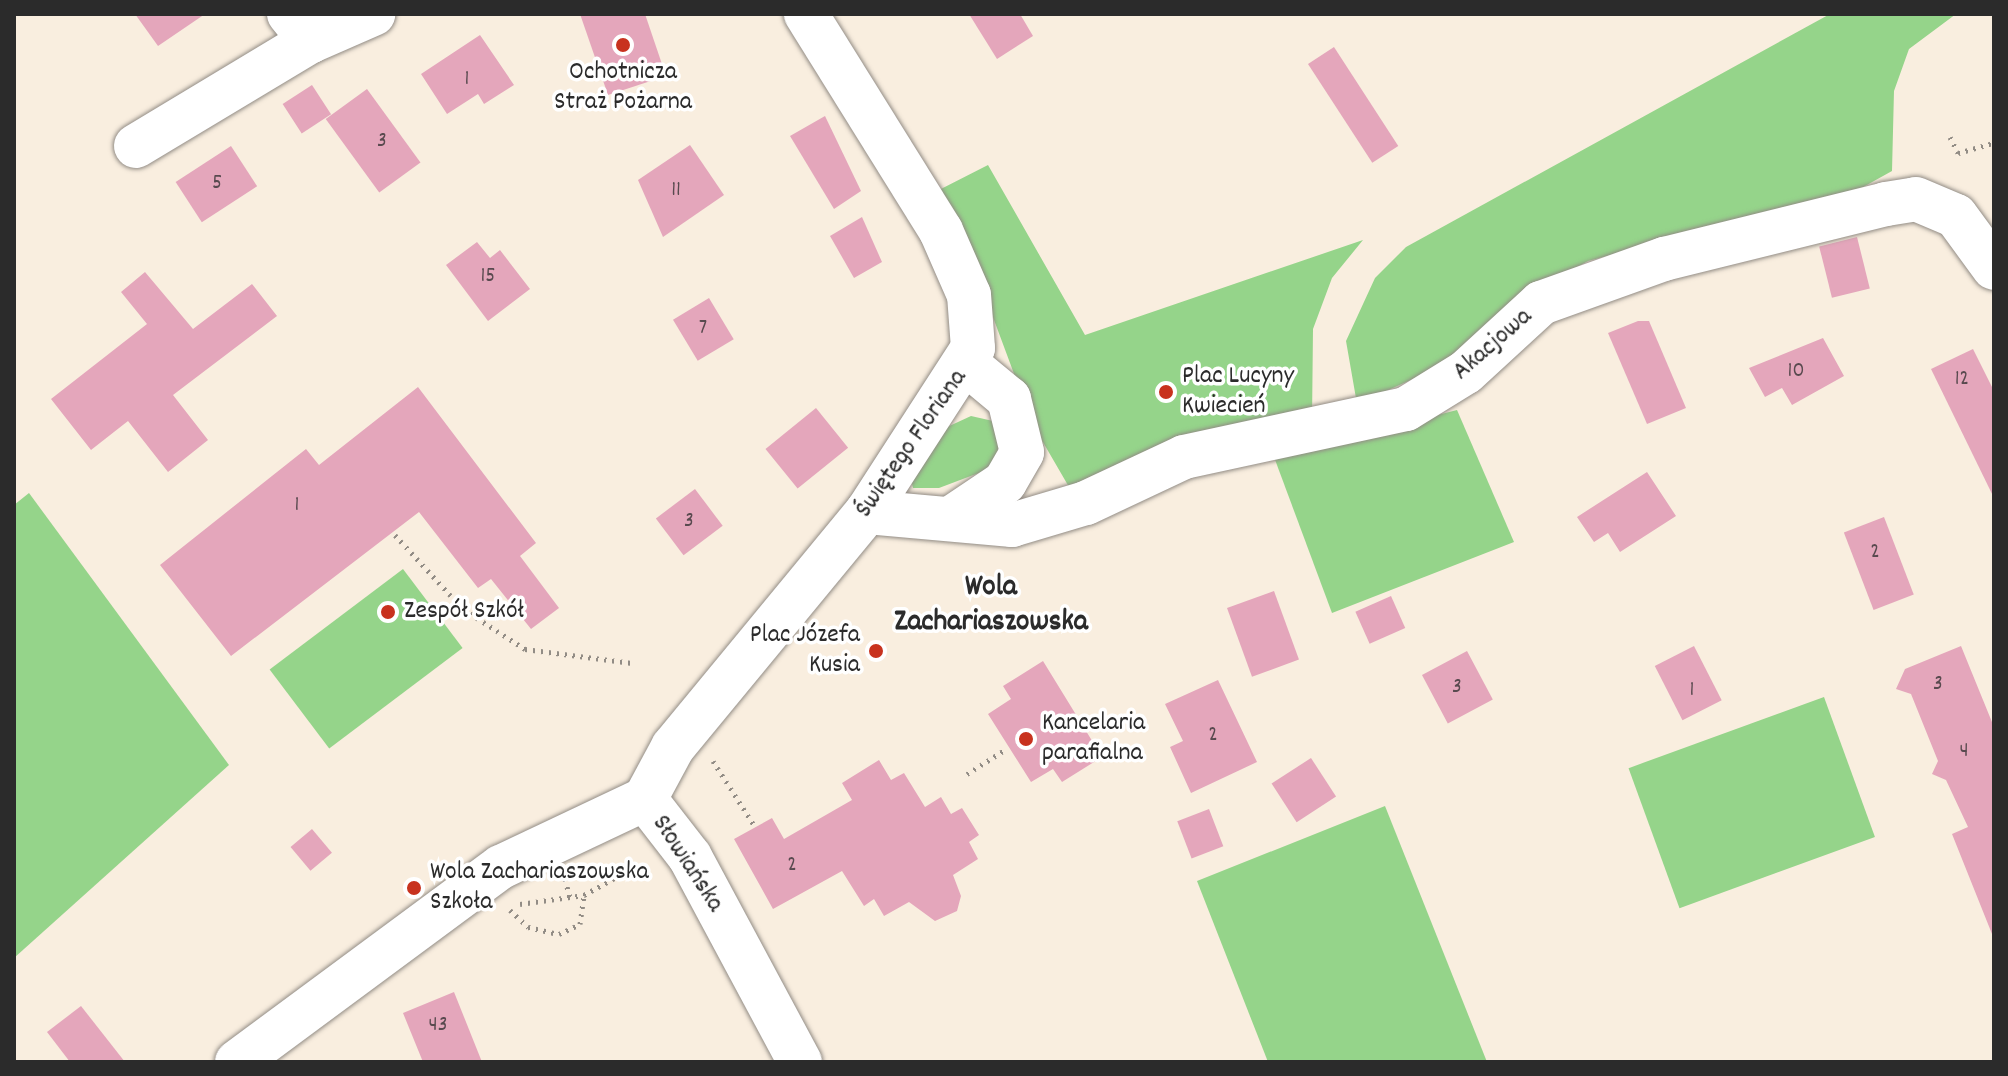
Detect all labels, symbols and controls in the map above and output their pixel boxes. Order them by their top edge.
marker: Ochotnicza Straż Pożarna [614,36,632,54]
place label: Ochotnicza Straż Pożarna [554,57,692,118]
house number: 1 [465,67,469,93]
house number: 3 [377,129,387,155]
house number: 5 [212,171,222,197]
house number: 11 [671,178,681,204]
house number: 15 [480,264,496,290]
street label: Akacjowa [1447,302,1539,388]
house number: 7 [699,316,707,342]
house number: 10 [1788,359,1804,385]
place label: Plac Lucyny Kwiecień [1182,361,1294,422]
street label: Świętego Floriana [849,364,975,524]
house number: 12 [1955,367,1969,393]
marker: Plac Lucyny Kwiecień [1157,383,1175,401]
house number: 1 [295,493,299,519]
house number: 3 [684,509,694,535]
house number: 2 [1870,540,1880,566]
district label: Wola Zachariaszowska [894,571,1088,642]
place label: Zespół Szkół [404,596,524,628]
marker: Zespół Szkół [379,603,397,621]
place label: Plac Józefa Kusia [750,620,860,682]
marker: Plac Józefa Kusia [867,642,885,660]
house number: 3 [1933,672,1943,698]
house number: 3 [1452,675,1462,701]
house number: 1 [1690,678,1694,704]
place label: Kancelaria parafialna [1042,708,1145,770]
house number: 2 [1208,723,1218,749]
marker: Kancelaria parafialna [1017,730,1035,748]
house number: 4 [1959,739,1969,765]
street label: Słowiańska [644,810,730,918]
house number: 2 [787,853,797,879]
place label: Wola Zachariaszowska Szkoła [430,857,649,918]
marker: Wola Zachariaszowska Szkoła [405,879,423,897]
house number: 43 [429,1013,447,1039]

